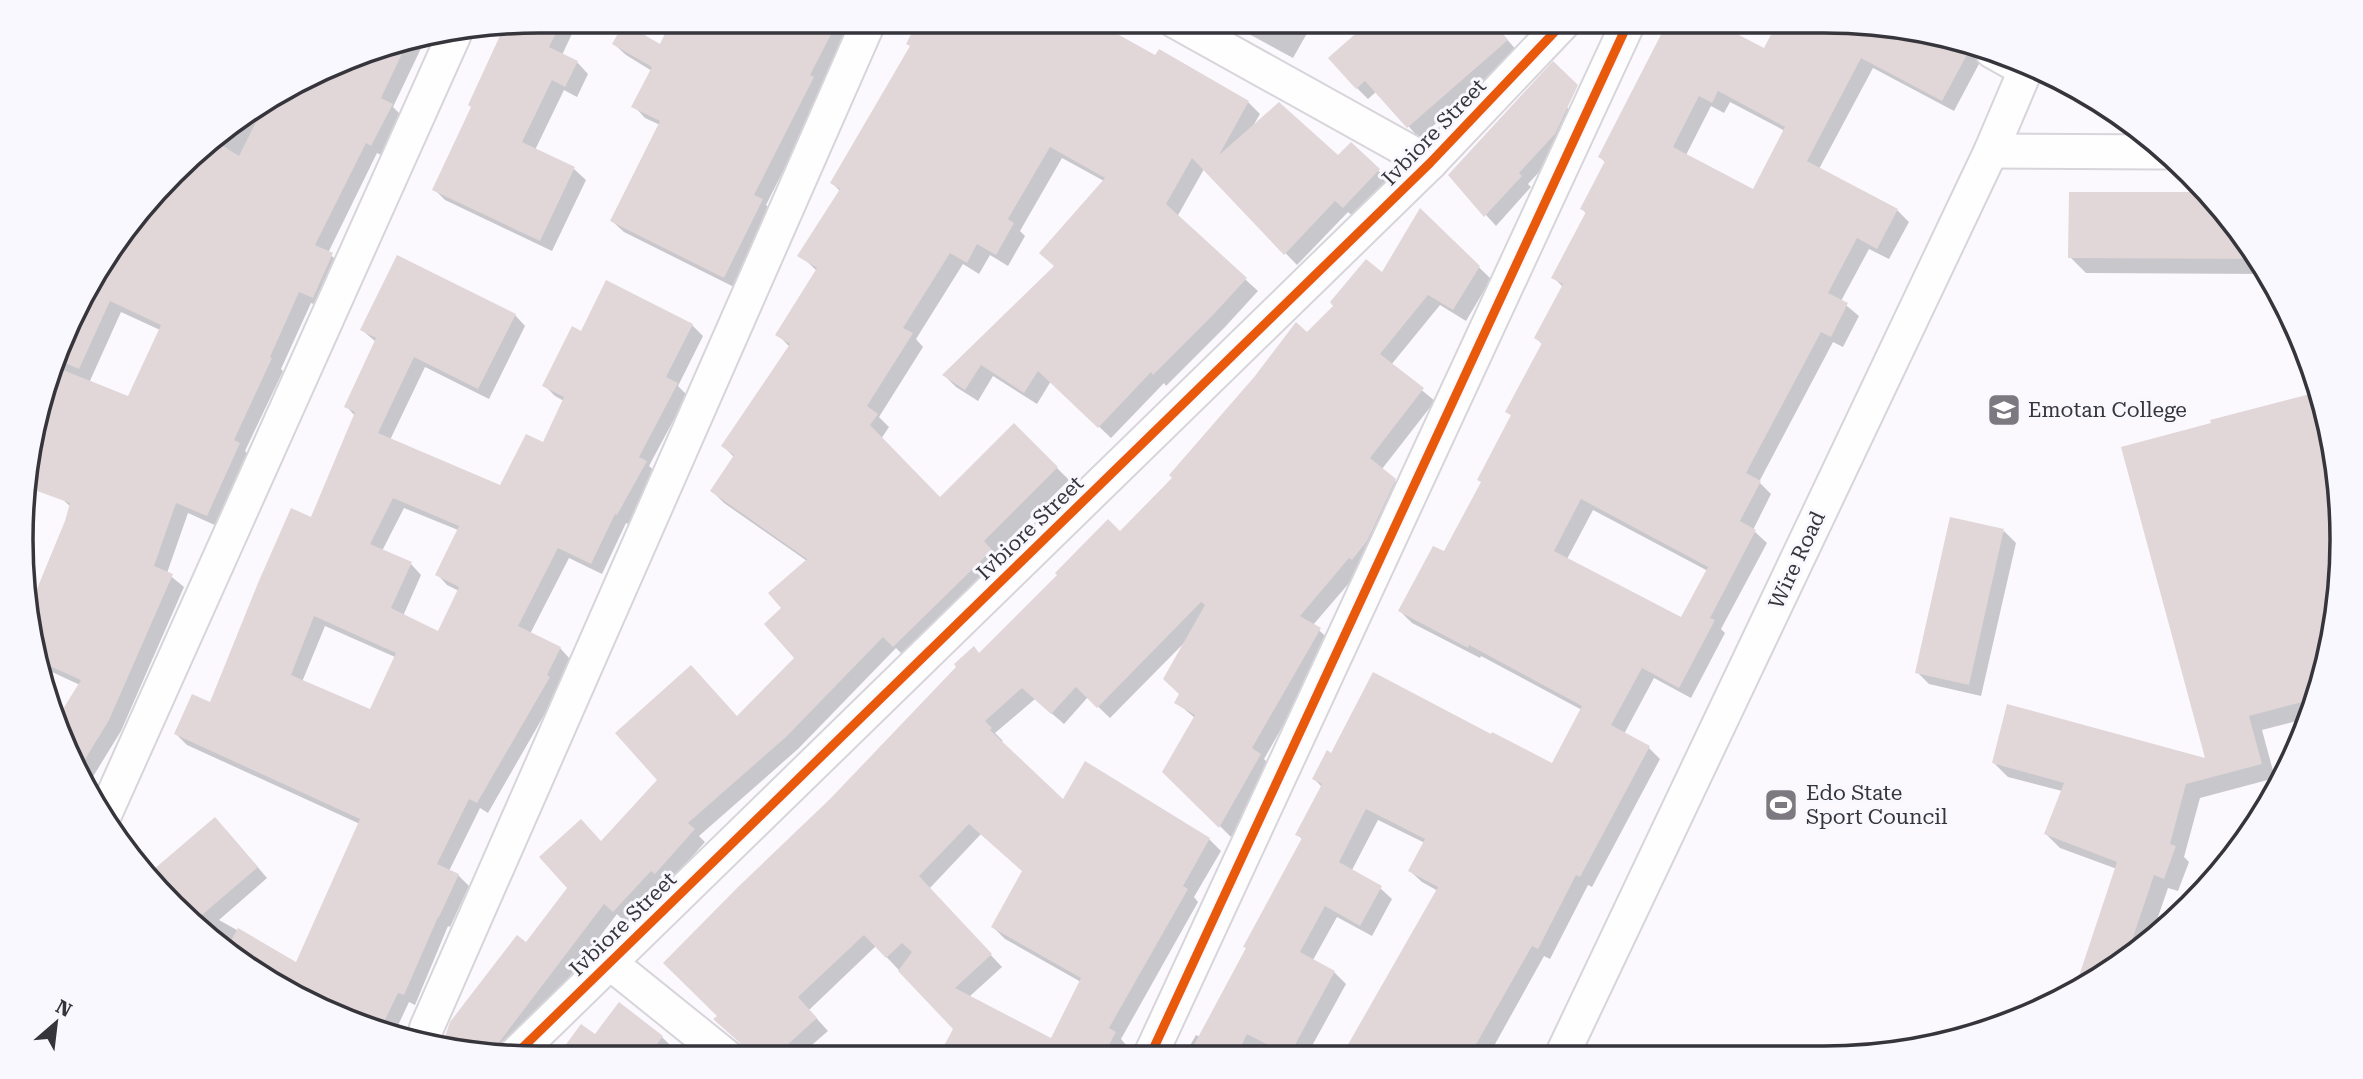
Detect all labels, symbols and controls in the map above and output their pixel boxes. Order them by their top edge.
street label: Ivbiore Street [1377,74,1491,190]
school or university icon: Emotan College [1985,391,2023,429]
place label: Emotan College [2028,398,2187,422]
street label: Ivbiore Street [972,471,1088,585]
street label: Wire Road [1764,507,1830,613]
place label: Edo State Sport Council [1806,781,1948,829]
sports icon: Edo State Sport Council [1762,786,1800,824]
street label: Ivbiore Street [565,867,681,981]
north arrow [21,988,91,1058]
text: N [52,995,76,1022]

